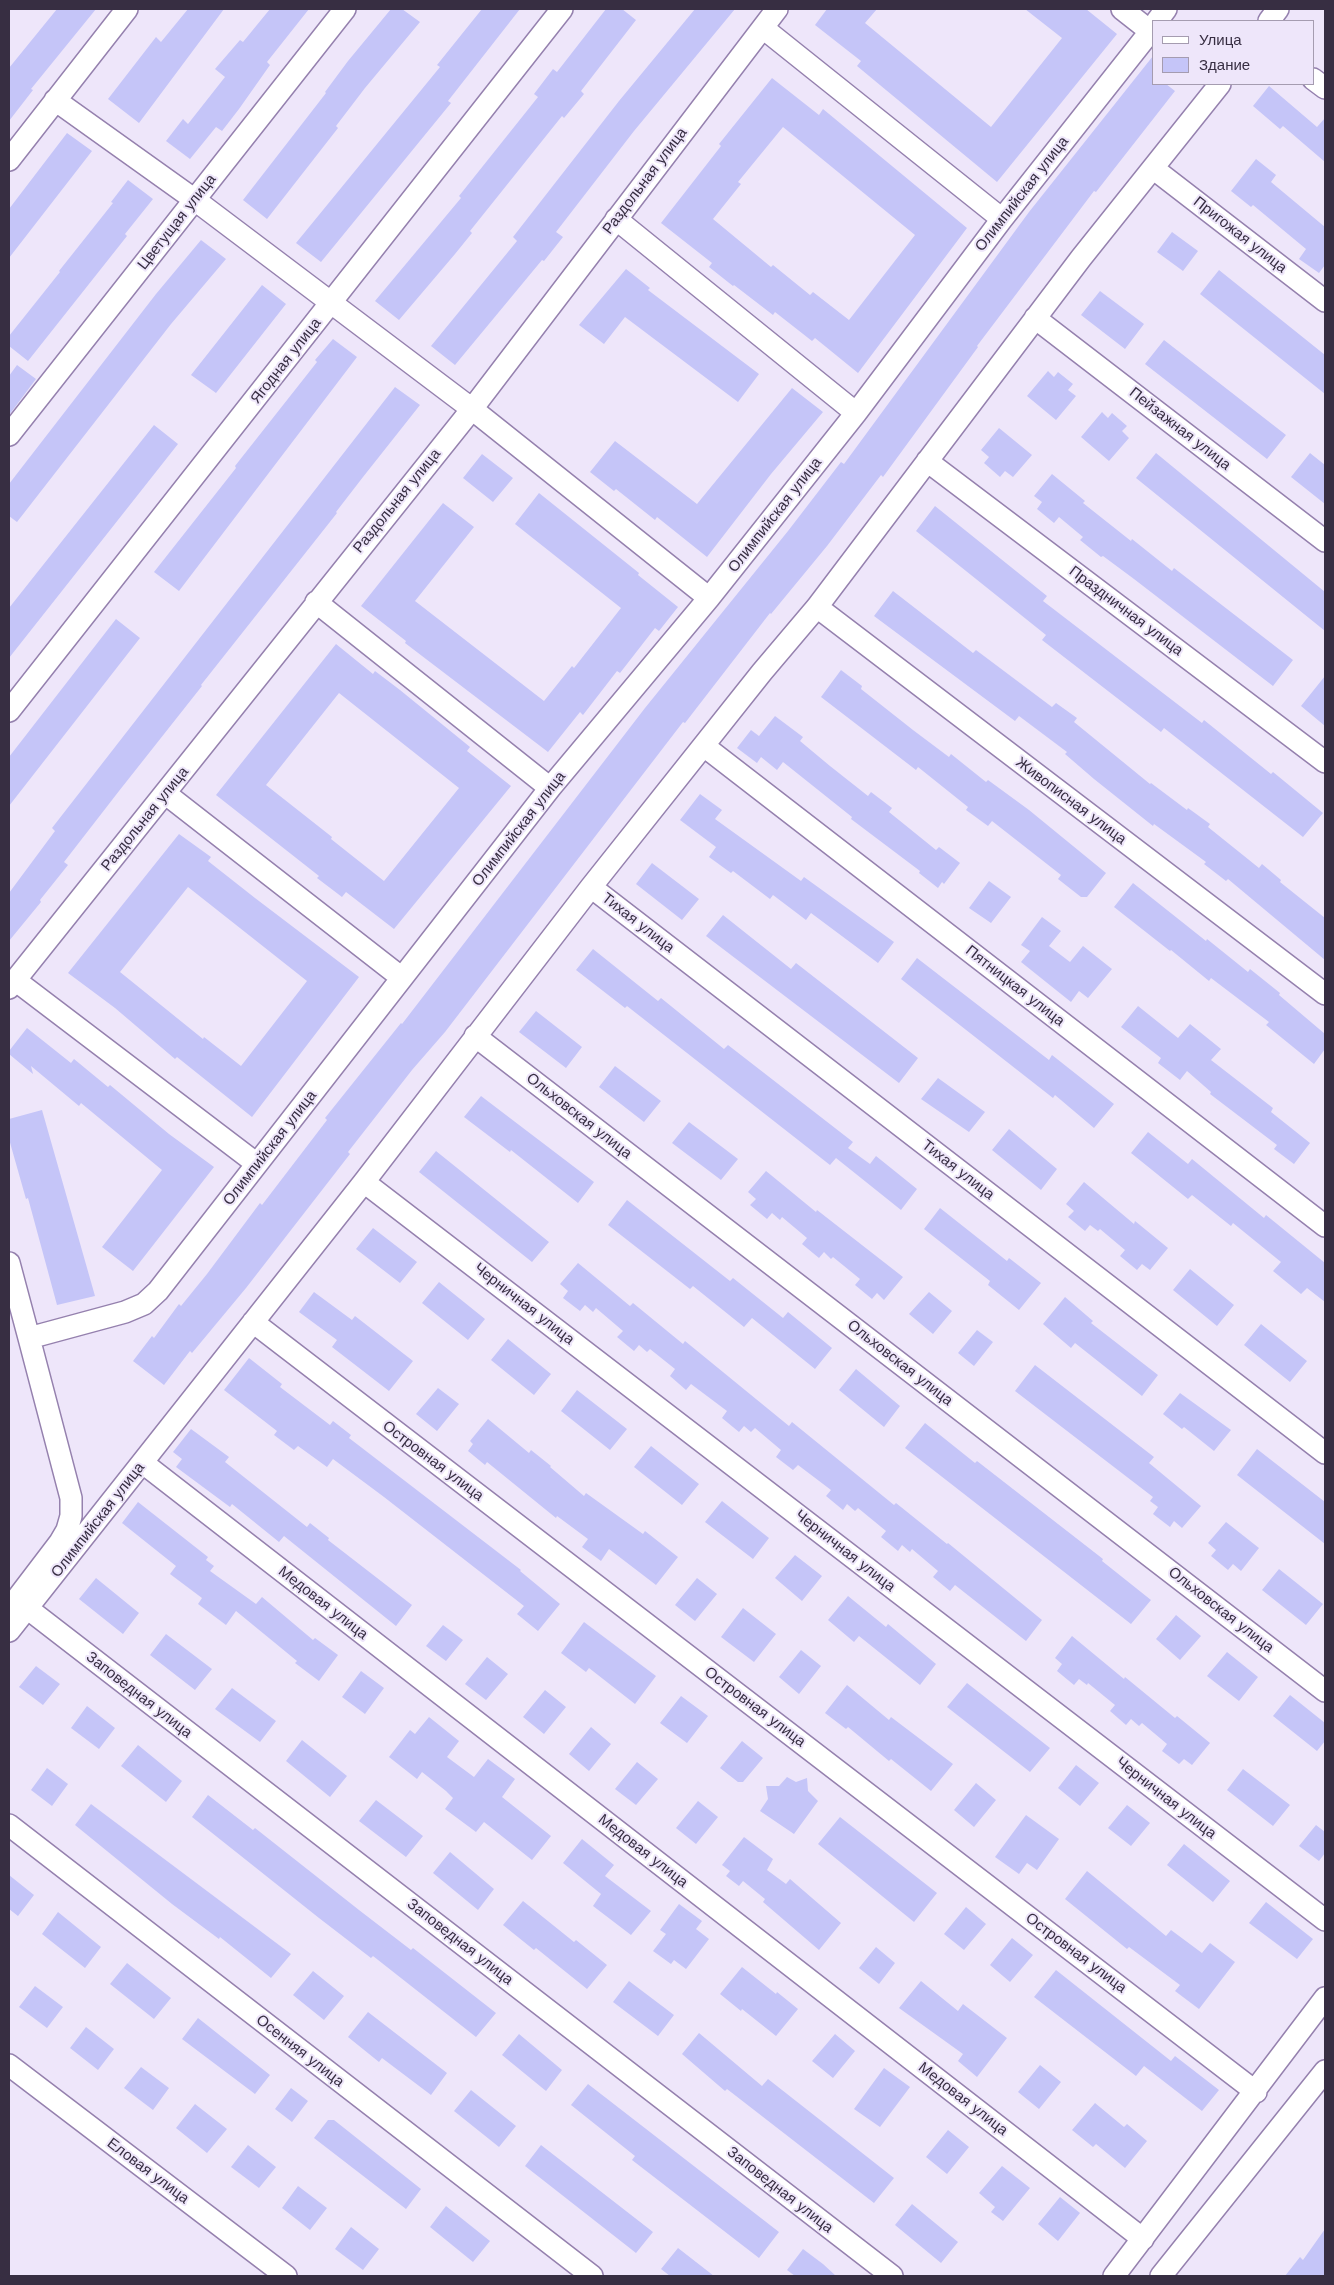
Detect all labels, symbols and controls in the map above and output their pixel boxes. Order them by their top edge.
legend [1152,20,1314,85]
text: Улица [1199,31,1242,49]
text: Здание [1199,56,1250,74]
street label: Раздольная улица [599,124,691,238]
street label: Олимпийская улица [971,133,1073,255]
street label: Цветущая улица [134,171,220,273]
street label: Пригожая улица [1190,193,1290,277]
street label: Ягодная улица [247,315,325,407]
street label: Пейзажная улица [1126,384,1234,474]
street label: Раздольная улица [350,445,444,557]
street label: Олимпийская улица [724,454,826,576]
street label: Праздничная улица [1065,562,1187,660]
street label: Живописная улица [1012,754,1130,848]
street label: Раздольная улица [98,763,192,875]
street label: Олимпийская улица [468,768,570,890]
street label: Тихая улица [598,889,678,957]
street label: Пятницкая улица [962,942,1068,1030]
street label: Ольховская улица [523,1069,635,1163]
street label: Олимпийская улица [219,1087,321,1209]
street label: Тихая улица [918,1136,998,1204]
street label: Черничная улица [470,1259,578,1349]
street label: Ольховская улица [844,1316,956,1410]
street label: Островная улица [379,1417,487,1505]
street label: Олимпийская улица [47,1459,149,1581]
street label: Черничная улица [791,1506,899,1596]
street label: Медовая улица [275,1563,371,1643]
street label: Ольховская улица [1165,1563,1277,1657]
street label: Заповедная улица [82,1648,196,1742]
street label: Островная улица [701,1663,809,1751]
street label: Черничная улица [1112,1753,1220,1843]
street label: Медовая улица [595,1811,691,1891]
street label: Заповедная улица [403,1895,517,1989]
street label: Островная улица [1022,1909,1130,1997]
street label: Осенняя улица [252,2011,348,2091]
street label: Медовая улица [915,2059,1011,2139]
street label: Еловая улица [103,2134,193,2208]
street label: Заповедная улица [723,2143,837,2237]

